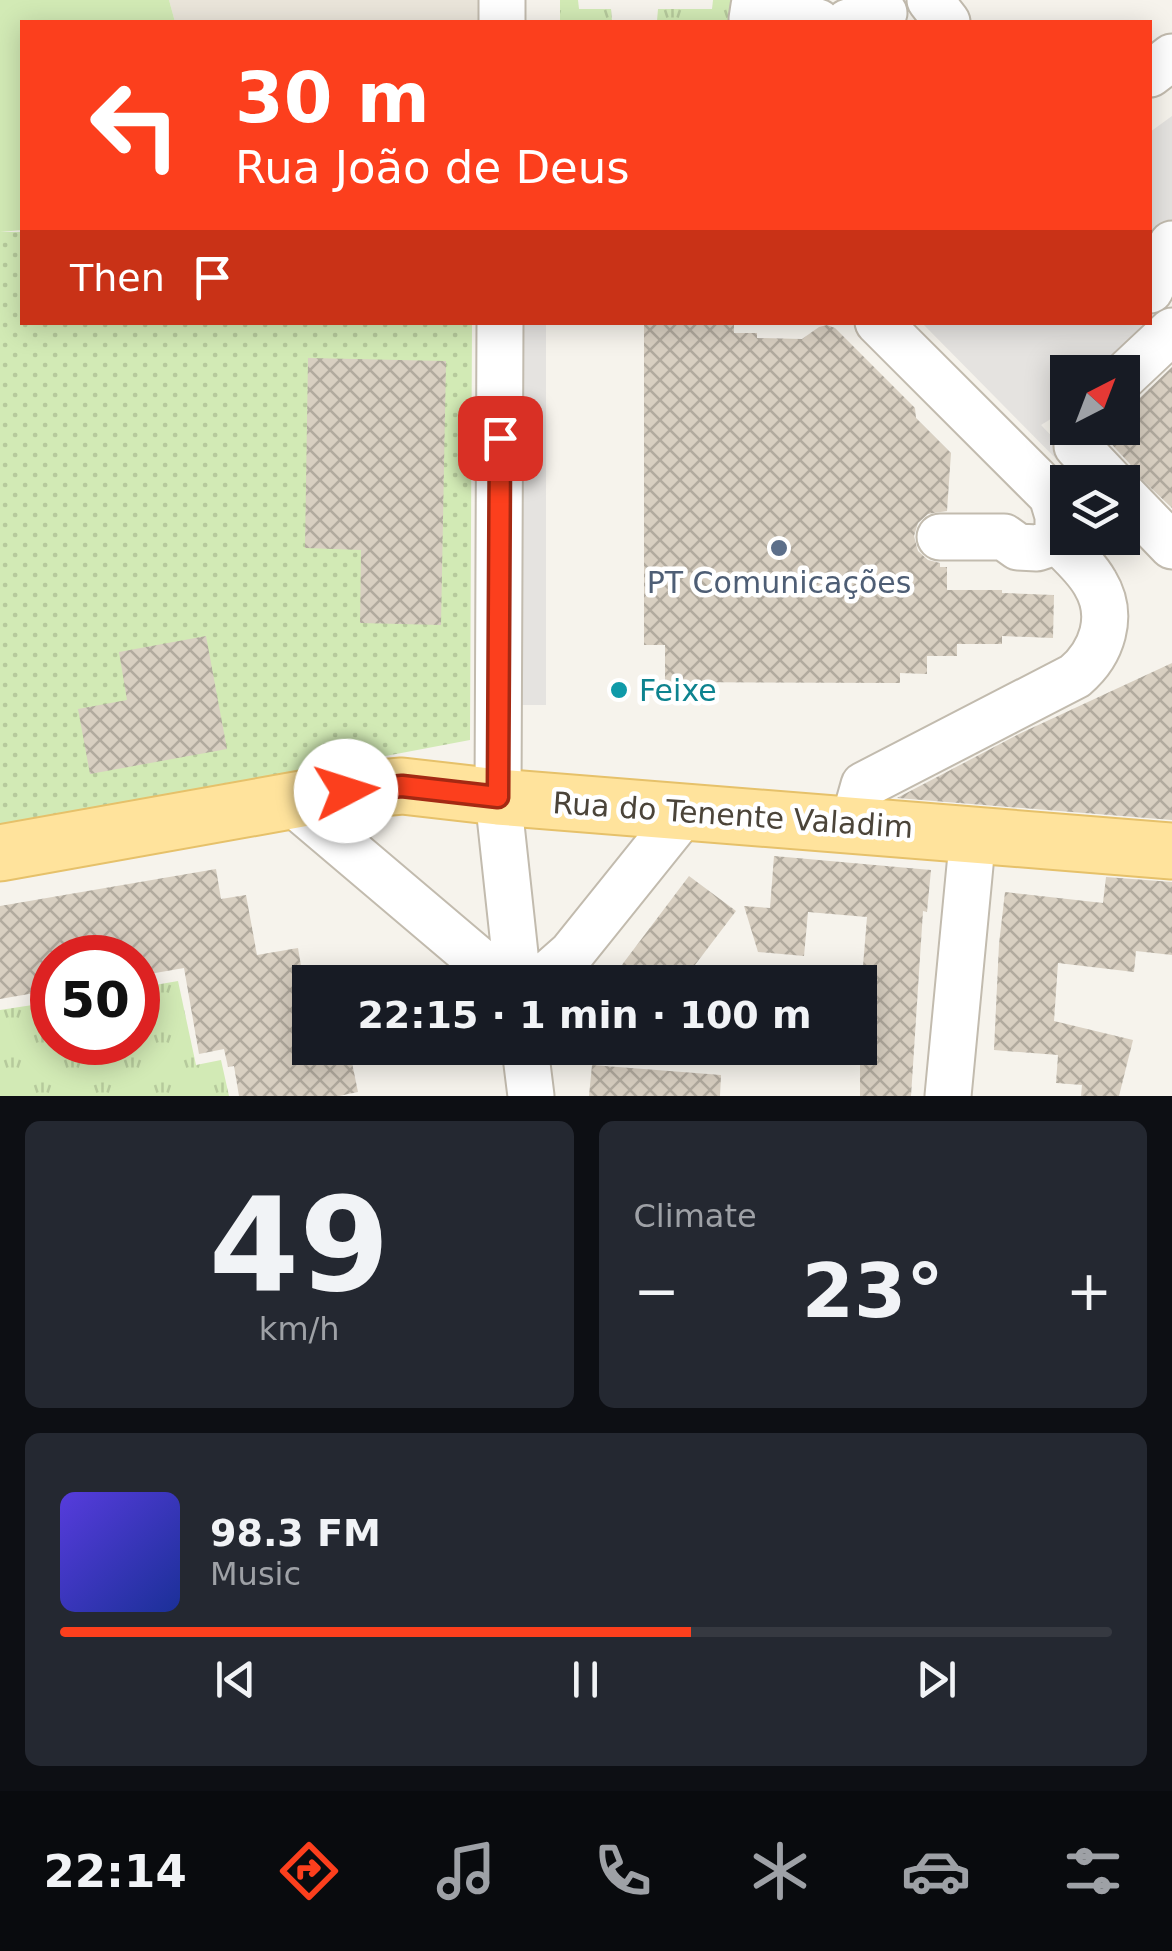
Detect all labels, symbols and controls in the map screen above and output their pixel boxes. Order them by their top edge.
text: 30 m [235,57,430,139]
icon: left [70,60,200,190]
text: Rua João de Deus [235,141,630,194]
icon: arrive [185,250,240,305]
text: Then [70,256,165,300]
north arrow [1050,355,1140,445]
map controls [1050,355,1140,555]
pin [458,396,543,481]
icon: arrive [473,411,528,466]
button: layers [1050,465,1140,555]
marker: PT Comunicações [768,537,790,559]
place label: PT Comunicações [647,565,911,600]
place label: Feixe [639,673,717,708]
marker: Feixe [608,679,630,701]
position arrow [294,739,398,843]
street label: Rua do Tenente Valadim [552,785,914,845]
speed limit sign: 50 [30,935,160,1065]
text: 22:15 · 1 min · 100 m [357,993,812,1037]
text: 49 [209,1169,390,1321]
text: Climate [634,1197,757,1235]
text: 23° [802,1247,944,1335]
text: − [634,1259,680,1323]
text: + [1066,1259,1112,1323]
text: km/h [259,1310,340,1348]
text: 98.3 FM [210,1511,381,1555]
text: Music [210,1555,301,1593]
icon: previous [208,1652,263,1707]
icon: pause [558,1652,613,1707]
icon: next [909,1652,964,1707]
icon: directions [274,1836,344,1906]
icon: music [431,1836,501,1906]
icon: phone [588,1836,658,1906]
icon: climate [745,1836,815,1906]
icon: car [901,1836,971,1906]
icon: filters [1058,1836,1128,1906]
text: 22:14 [43,1845,187,1898]

